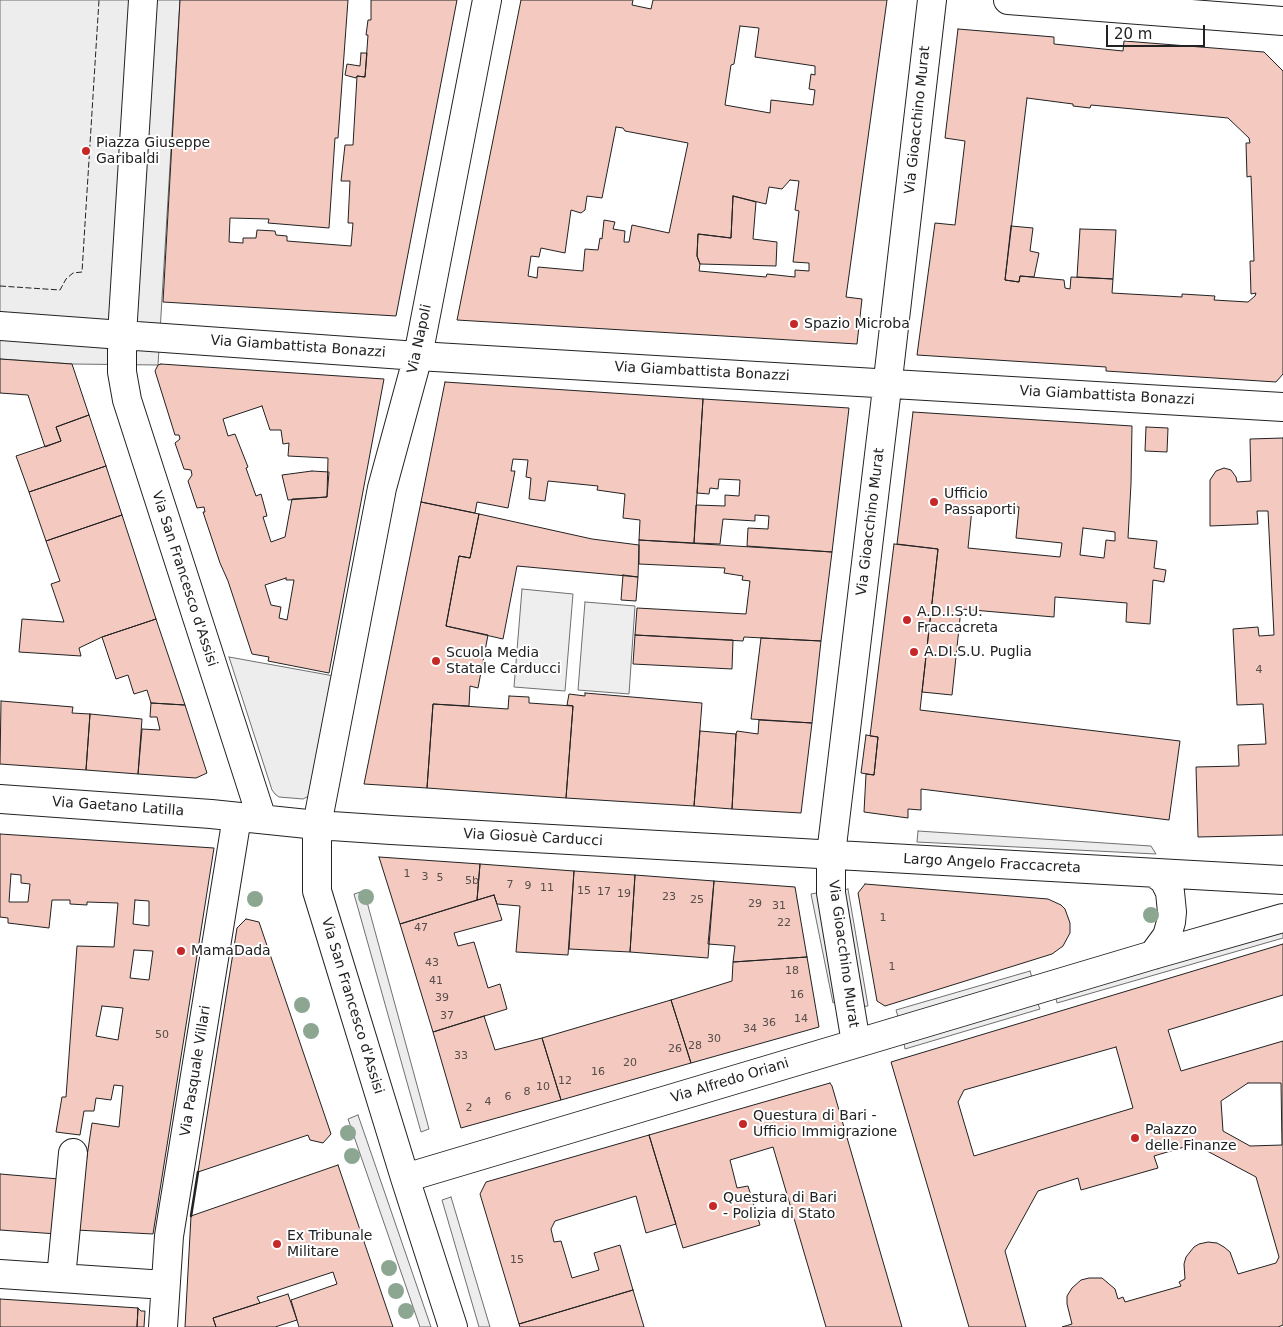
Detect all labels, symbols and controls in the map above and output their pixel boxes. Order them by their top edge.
scale bar [1108,15,1207,47]
text: 20 m [1114,25,1152,43]
street label: Via Gioacchino Murat [902,45,934,195]
place label: Piazza Giuseppe Garibaldi [96,135,210,168]
marker: Piazza Giuseppe Garibaldi [80,145,92,157]
street label: Via Napoli [404,303,436,375]
place label: Spazio Microba [804,316,910,332]
marker: Spazio Microba [788,318,800,330]
street label: Via Giambattista Bonazzi [210,332,386,362]
street label: Via Giambattista Bonazzi [614,359,790,385]
street label: Via Giambattista Bonazzi [1019,383,1195,409]
street label: Via Gioacchino Murat [854,447,888,597]
place label: Ufficio Passaporti [944,486,1016,518]
street label: Via San Francesco d'Assisi [148,489,220,669]
marker: Ufficio Passaporti [928,496,940,508]
place label: A.D.I.S.U. Fraccacreta [917,604,998,636]
marker: A.D.I.S.U. Fraccacreta [901,614,913,626]
place label: A.DI.S.U. Puglia [924,644,1032,660]
place label: Scuola Media Statale Carducci [446,645,561,678]
marker: A.DI.S.U. Puglia [908,646,920,658]
marker: Scuola Media Statale Carducci [430,655,442,667]
house number: 4 [1256,663,1262,677]
street label: Via Gaetano Latilla [51,794,185,820]
street label: Via Giosuè Carducci [463,826,603,850]
street label: Largo Angelo Fraccacreta [903,851,1081,877]
house number: 1 [404,867,410,881]
house number: 3 [422,870,428,884]
house number: 5 [437,871,443,885]
house number: 5b [465,874,479,888]
house number: 7 [507,878,513,892]
house number: 9 [525,879,531,893]
street label: Via Gioacchino Murat [824,879,862,1029]
house number: 11 [540,881,554,895]
house number: 15 [577,884,591,898]
house number: 17 [597,885,611,899]
house number: 19 [617,887,631,901]
house number: 23 [662,890,676,904]
house number: 25 [690,893,704,907]
house number: 29 [748,897,762,911]
house number: 31 [772,899,786,913]
house number: 1 [880,911,886,925]
street label: Via San Francesco d'Assisi [317,916,387,1096]
house number: 22 [777,916,791,930]
house number: 47 [414,921,428,935]
place label: MamaDada [191,943,271,959]
marker: MamaDada [175,945,187,957]
house number: 43 [425,956,439,970]
house number: 1 [889,960,895,974]
house number: 18 [785,964,799,978]
house number: 41 [429,974,443,988]
house number: 16 [790,988,804,1002]
house number: 39 [435,991,449,1005]
street label: Via Pasquale Villari [177,1004,215,1138]
house number: 37 [440,1009,454,1023]
house number: 14 [794,1012,808,1026]
house number: 36 [762,1016,776,1030]
house number: 34 [743,1022,757,1036]
house number: 50 [155,1028,169,1042]
house number: 30 [707,1032,721,1046]
house number: 28 [688,1039,702,1053]
house number: 26 [668,1042,682,1056]
house number: 33 [454,1049,468,1063]
street label: Via Alfredo Oriani [669,1055,791,1107]
house number: 20 [623,1056,637,1070]
house number: 16 [591,1065,605,1079]
house number: 12 [558,1074,572,1088]
house number: 10 [536,1080,550,1094]
house number: 8 [524,1085,530,1099]
house number: 6 [505,1090,511,1104]
house number: 4 [485,1095,491,1109]
house number: 2 [466,1101,472,1115]
place label: Questura di Bari - Ufficio Immigrazione [753,1108,897,1140]
marker: Questura di Bari - Ufficio Immigrazione [737,1118,749,1130]
place label: Palazzo delle Finanze [1145,1122,1237,1154]
marker: Palazzo delle Finanze [1129,1132,1141,1144]
place label: Questura di Bari - Polizia di Stato [723,1190,837,1222]
marker: Questura di Bari - Polizia di Stato [707,1200,719,1212]
place label: Ex Tribunale Militare [287,1228,372,1260]
marker: Ex Tribunale Militare [271,1238,283,1250]
house number: 15 [510,1253,524,1267]

